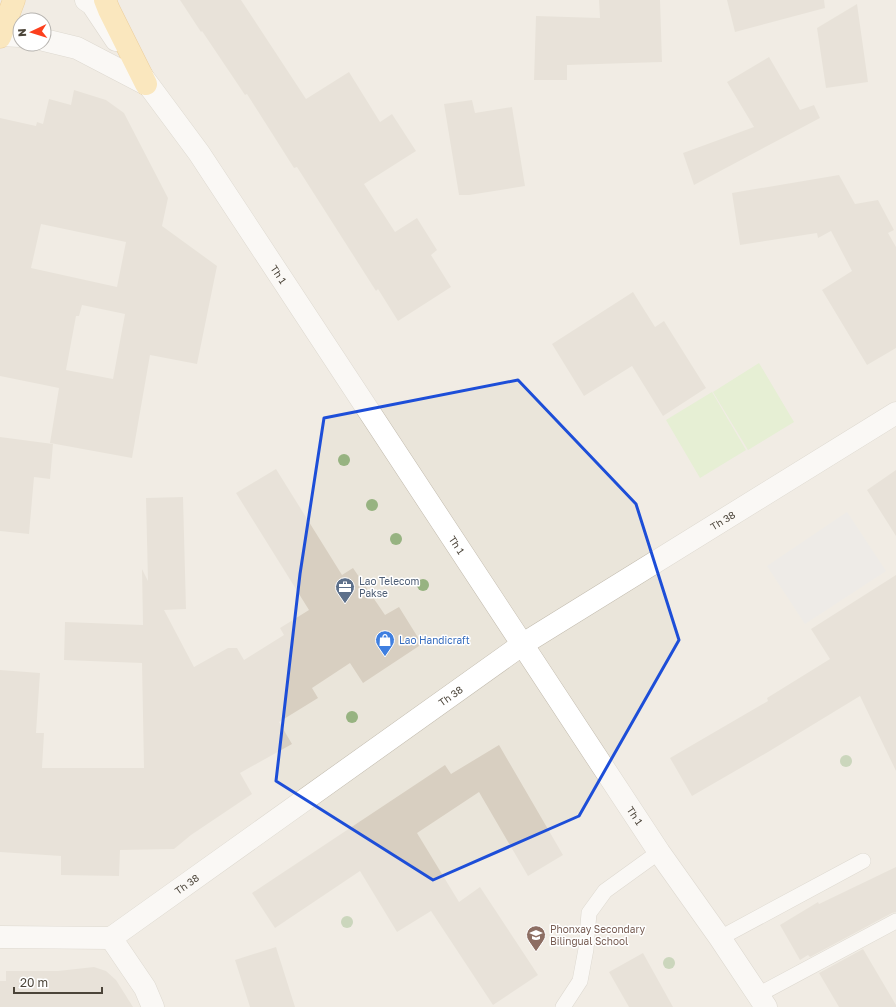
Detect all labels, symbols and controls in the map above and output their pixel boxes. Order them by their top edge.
north arrow [12,12,52,52]
text: N [15,28,28,37]
street label: Th 1 [268,263,289,286]
street label: Th 38 [708,508,737,533]
street label: Th 1 [446,533,467,557]
place label: Lao Telecom Pakse [359,575,419,599]
office icon: Lao Telecom Pakse [334,576,356,604]
shop icon: Lao Handicraft [374,629,396,657]
place label: Lao Handicraft [399,634,470,646]
street label: Th 38 [436,683,465,708]
street label: Th 1 [625,804,646,827]
street label: Th 38 [172,871,201,897]
place label: Phonxay Secondary Bilingual School [550,923,646,947]
school or university icon: Phonxay Secondary Bilingual School [525,924,547,952]
scale bar [14,969,102,995]
text: 20 m [20,975,48,990]

